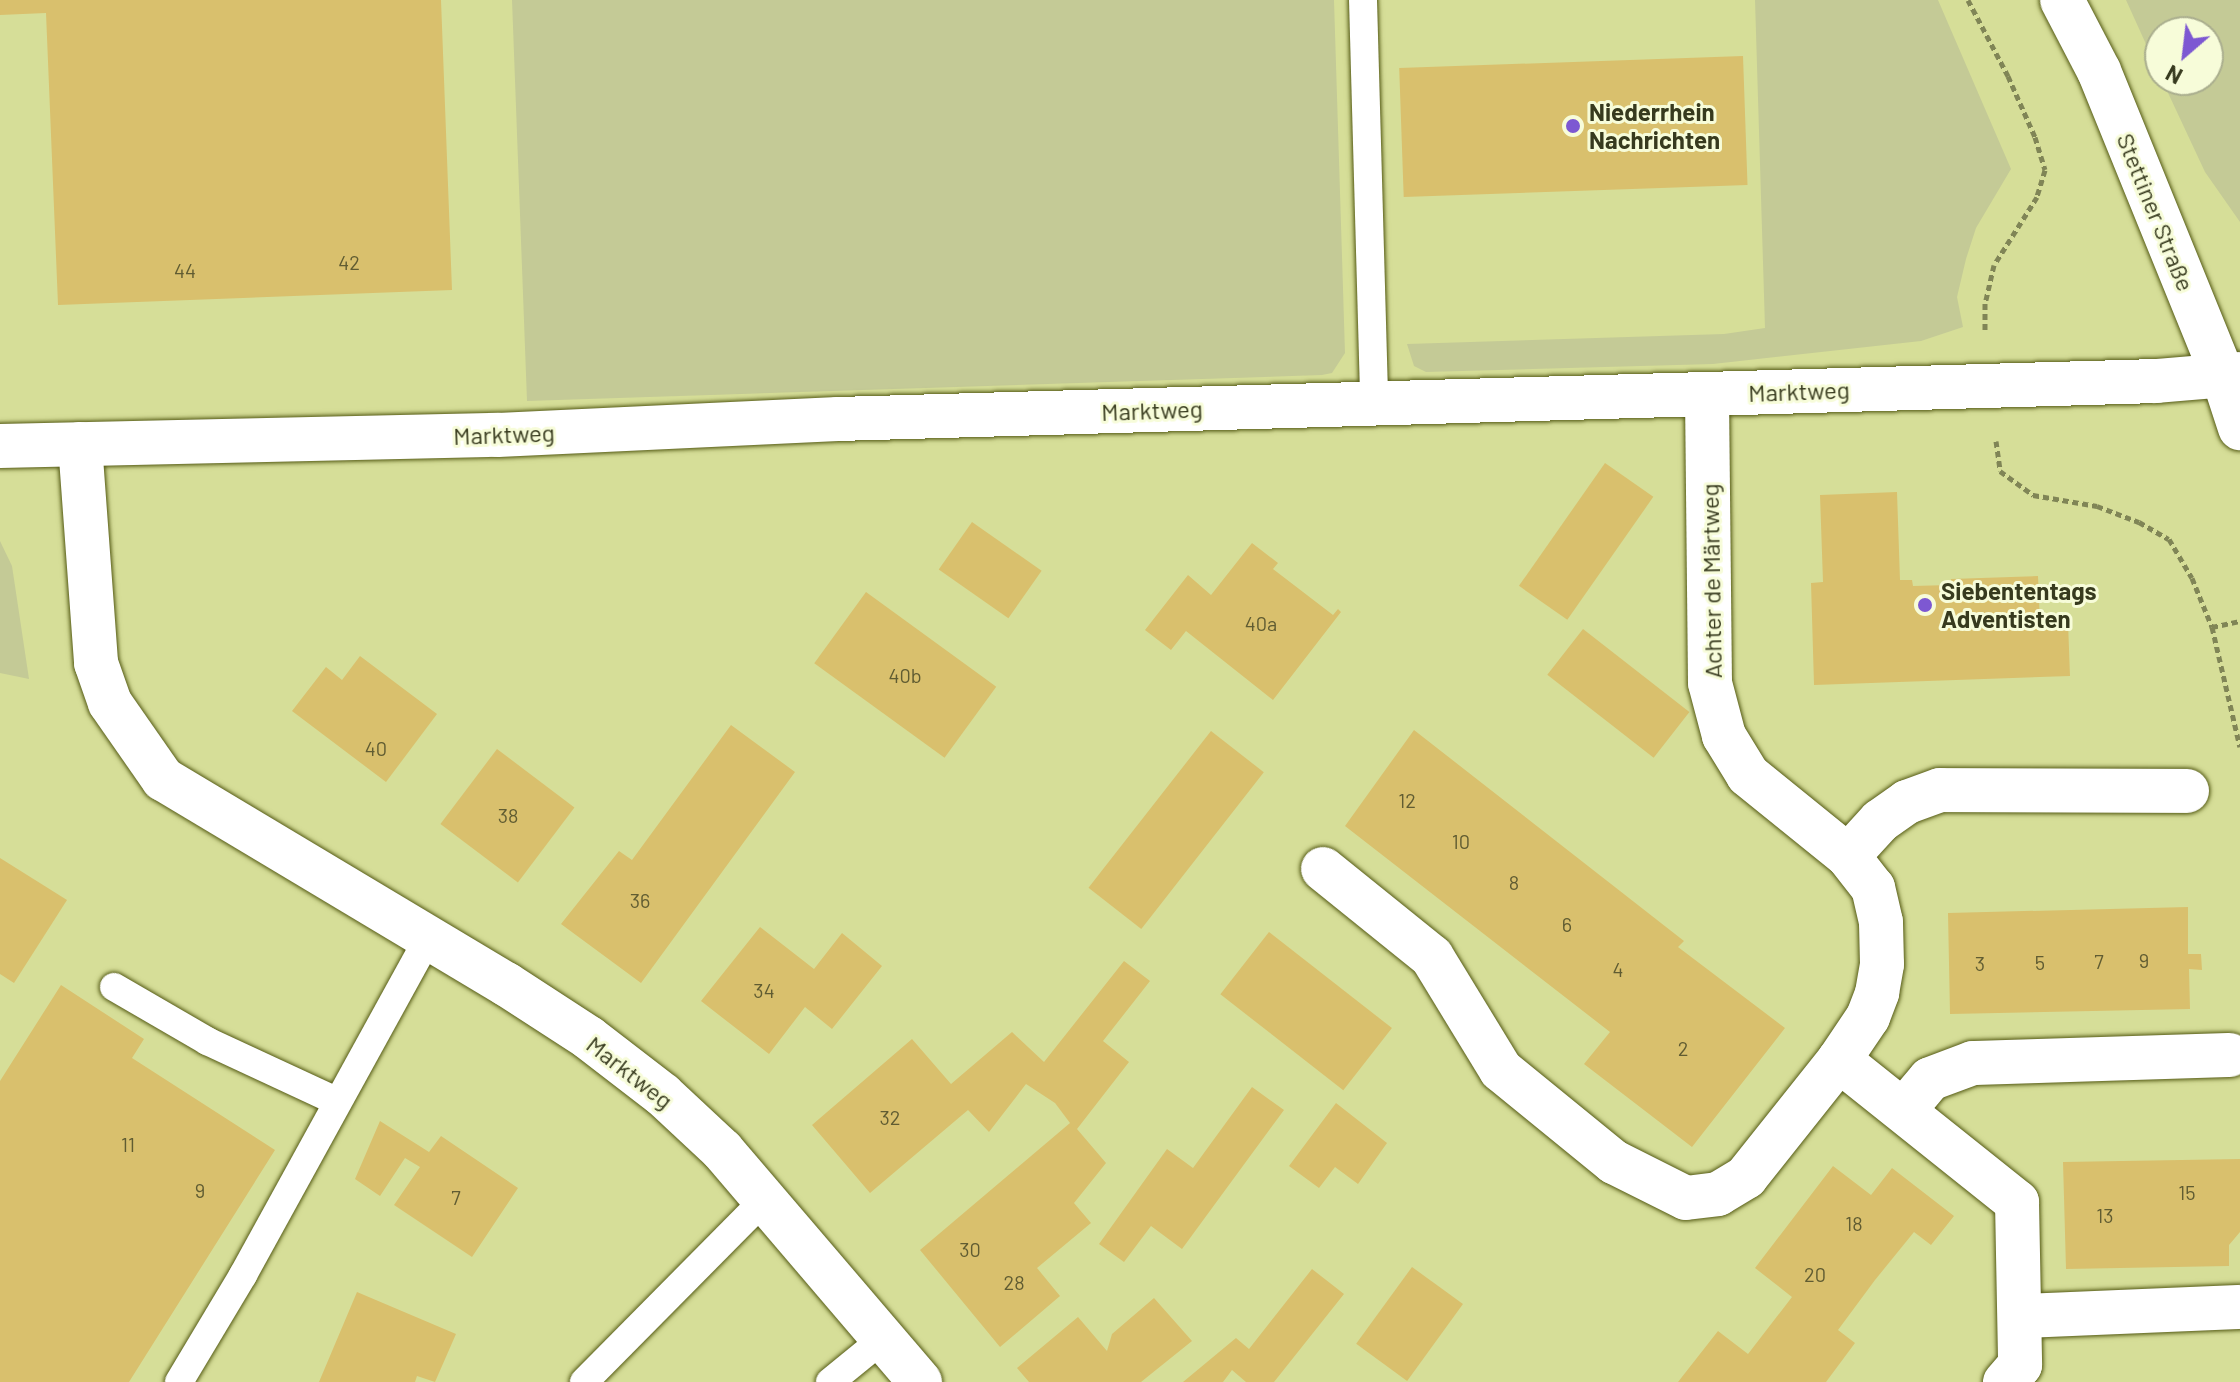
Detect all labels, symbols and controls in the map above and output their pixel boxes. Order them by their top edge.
north arrow [2144,16,2224,96]
text: N [2161,61,2186,90]
place label: Niederrhein Nachrichten [1589,98,1720,154]
marker: Niederrhein Nachrichten [1564,117,1582,135]
street label: Stettiner Straße [2111,129,2201,295]
house number: 42 [338,250,360,274]
house number: 44 [174,258,196,282]
street label: Marktweg [1748,375,1850,407]
street label: Marktweg [1101,394,1203,426]
street label: Marktweg [453,418,555,450]
street label: Achter de Märtweg [1695,483,1727,679]
place label: Siebententags Adventisten [1941,577,2097,633]
marker: Siebententags Adventisten [1916,596,1934,614]
house number: 40a [1245,611,1277,635]
house number: 40b [888,663,922,687]
house number: 40 [365,736,387,760]
house number: 12 [1398,788,1416,812]
house number: 38 [498,803,518,827]
house number: 10 [1452,829,1470,853]
house number: 8 [1509,870,1519,894]
house number: 36 [630,888,650,912]
house number: 6 [1562,912,1572,936]
house number: 9 [2139,948,2149,972]
house number: 7 [2094,949,2104,973]
house number: 5 [2035,950,2045,974]
house number: 3 [1975,951,1985,975]
house number: 4 [1612,957,1624,981]
house number: 34 [753,978,775,1002]
street label: Marktweg [581,1029,679,1115]
house number: 2 [1678,1036,1688,1060]
house number: 32 [879,1105,901,1129]
house number: 11 [121,1132,135,1156]
house number: 9 [195,1178,205,1202]
house number: 15 [2178,1180,2196,1204]
house number: 7 [451,1185,461,1209]
house number: 13 [2096,1203,2114,1227]
house number: 18 [1845,1211,1863,1235]
house number: 30 [959,1237,981,1261]
house number: 20 [1804,1262,1826,1286]
house number: 28 [1003,1270,1025,1294]

